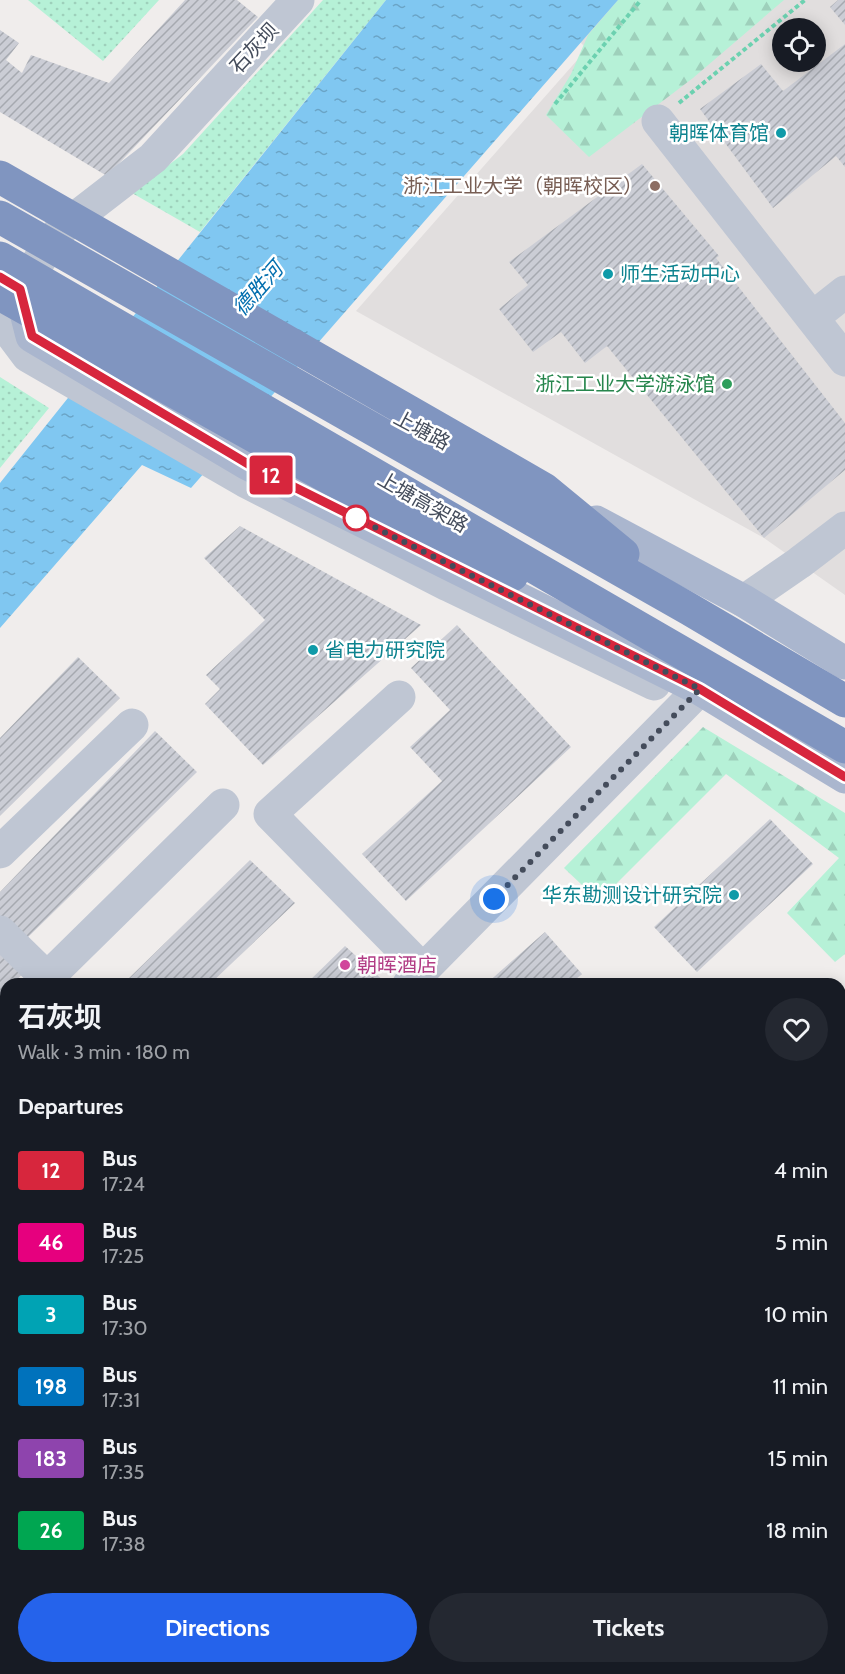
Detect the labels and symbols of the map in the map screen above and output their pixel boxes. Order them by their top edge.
street label: 石灰坝 [225,18,283,78]
place label: 朝晖体育馆 [669,121,769,145]
marker: 朝晖体育馆 [774,126,788,140]
place label: 浙江工业大学（朝晖校区） [403,174,643,198]
marker: 浙江工业大学（朝晖校区） [648,179,662,193]
water label: 德胜河 [228,254,290,321]
place label: 师生活动中心 [620,262,740,286]
marker: 师生活动中心 [601,267,615,281]
place label: 浙江工业大学游泳馆 [535,372,715,396]
marker: 浙江工业大学游泳馆 [720,377,734,391]
street label: 上塘路 [390,405,454,455]
line badge: 12 [244,456,298,494]
street label: 上塘高架路 [374,467,472,537]
unlabelled marker [343,505,369,531]
place label: 省电力研究院 [325,638,445,662]
marker: 省电力研究院 [306,643,320,657]
place label: 华东勘测设计研究院 [542,883,722,907]
your location [479,884,509,914]
marker: 华东勘测设计研究院 [727,888,741,902]
place label: 朝晖酒店 [357,953,437,977]
marker: 朝晖酒店 [338,958,352,972]

